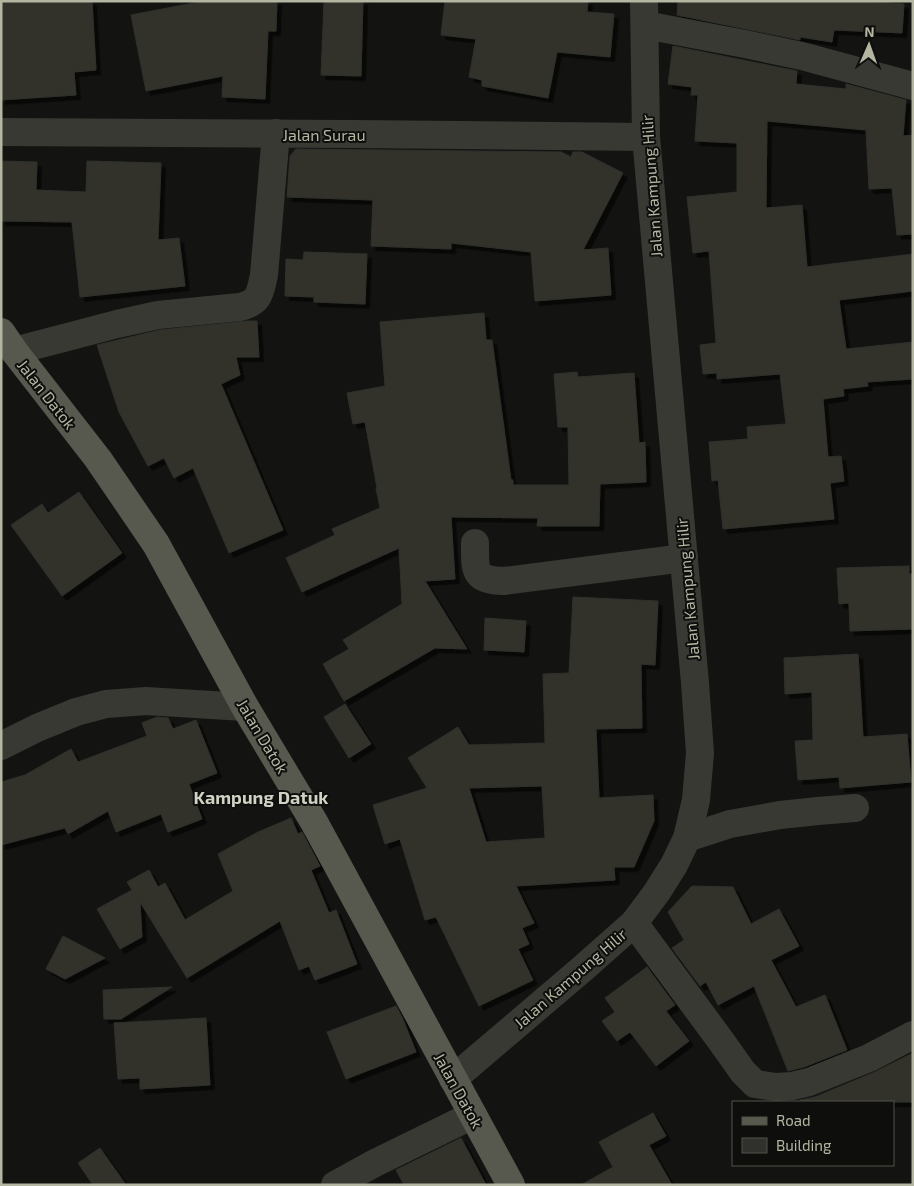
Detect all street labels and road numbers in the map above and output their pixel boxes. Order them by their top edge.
street label: Jalan Kampung Hilir [636,114,665,258]
street label: Jalan Surau [282,125,366,144]
street label: Jalan Datok [14,355,80,433]
street label: Jalan Kampung Hilir [671,516,703,661]
street label: Jalan Datok [233,695,293,777]
street label: Jalan Kampung Hilir [510,924,631,1032]
street label: Jalan Datok [430,1049,488,1131]

